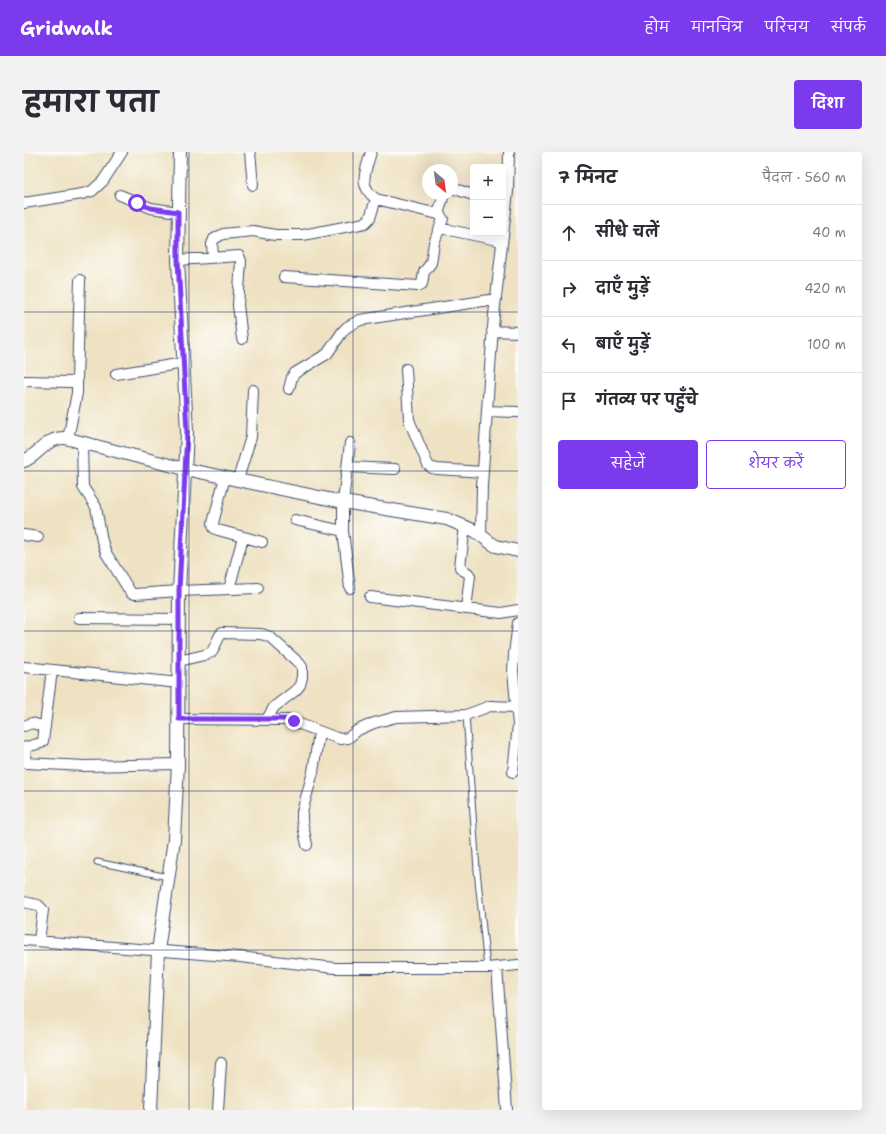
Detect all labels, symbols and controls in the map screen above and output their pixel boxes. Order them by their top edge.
text: Gridwalk [20,16,113,41]
text: होम [645,18,669,36]
text: मानचित्र [691,18,743,36]
text: परिचय [765,18,809,36]
text: संपर्क [831,18,866,36]
button: दिशा [794,80,862,129]
text: हमारा पता [24,83,158,121]
north arrow [422,164,458,200]
map controls [470,164,506,236]
button: + [470,164,506,200]
text: 7 मिनट [558,166,617,188]
text: पैदल · 560 m [762,169,846,186]
route start [128,194,146,212]
button: − [470,200,506,236]
icon: ahead [558,222,580,244]
text: सीधे चलें [596,222,659,242]
text: 40 m [812,224,846,241]
icon: right [558,278,580,300]
text: दाएँ मुड़ें [596,278,650,298]
text: 420 m [804,280,846,297]
icon: left [558,334,580,356]
text: बाएँ मुड़ें [596,334,650,354]
text: 100 m [807,336,846,353]
icon: arrive [558,390,580,412]
text: गंतव्य पर पहुँचे [596,390,698,410]
button: सहेजें [558,440,698,489]
button: शेयर करें [706,440,846,489]
route end [285,712,303,730]

